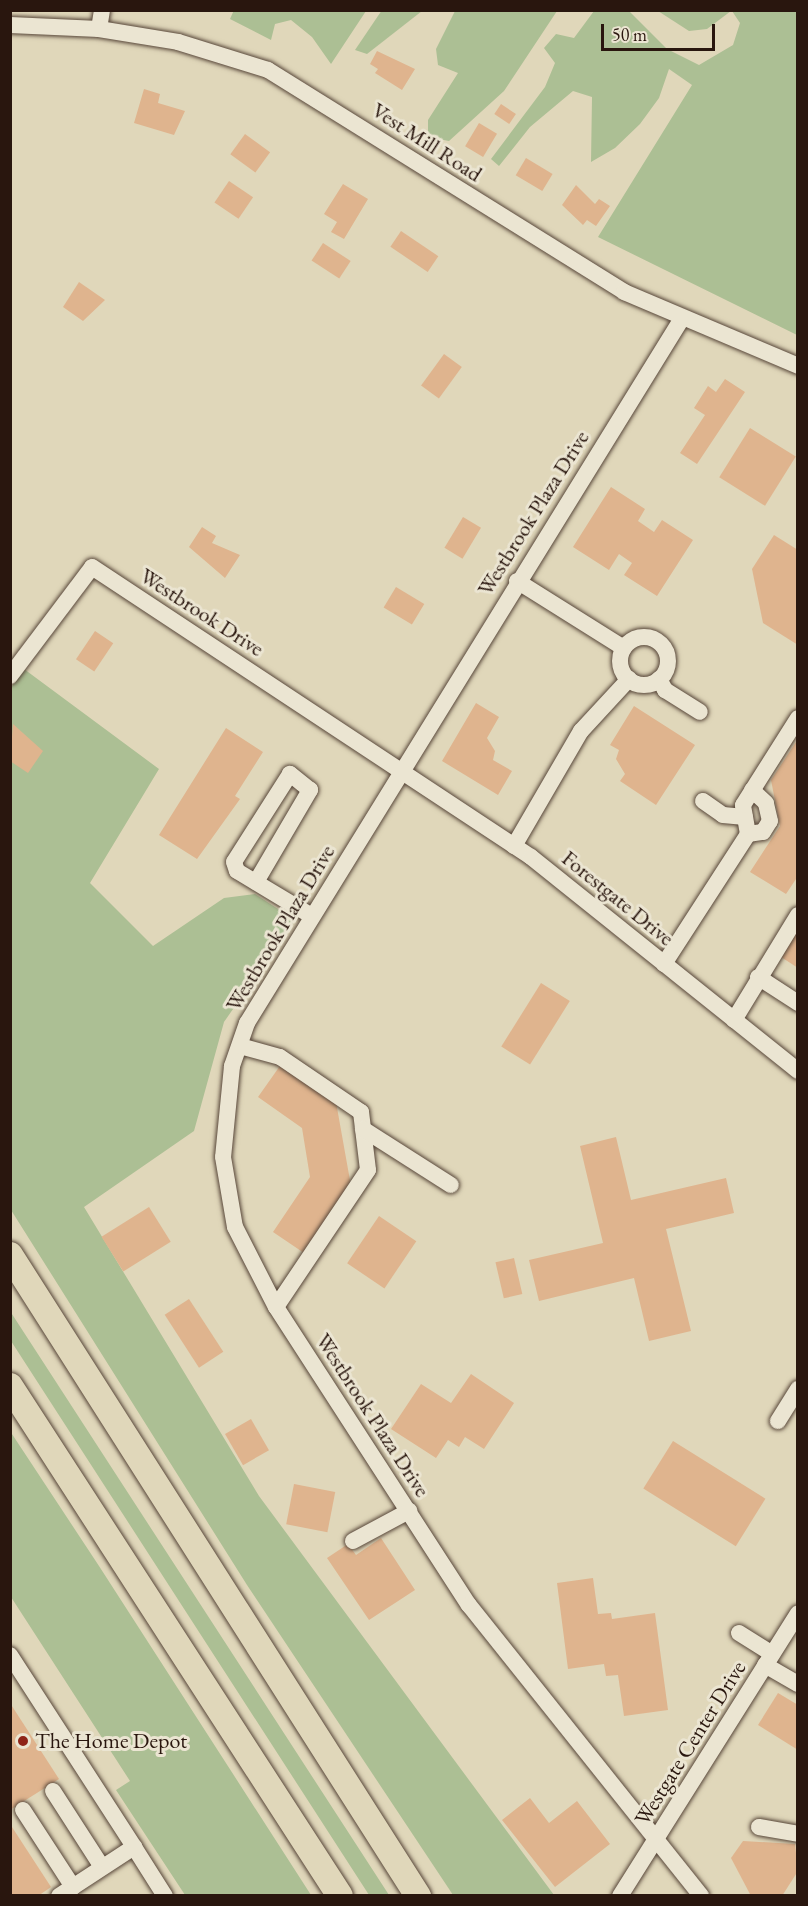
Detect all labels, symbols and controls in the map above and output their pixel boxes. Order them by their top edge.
scale bar [604,12,718,50]
text: 50 m [612,23,647,46]
street label: Vest Mill Road [367,97,487,187]
street label: Westbrook Plaza Drive [472,426,594,600]
street label: Westbrook Drive [135,562,269,662]
street label: Westbrook Plaza Drive [220,840,340,1016]
street label: Forestgate Drive [557,845,679,951]
street label: Westbrook Plaza Drive [310,1328,436,1502]
street label: Westgate Center Drive [629,1656,751,1830]
place label: The Home Depot [35,1728,187,1754]
marker: The Home Depot [16,1734,30,1748]

